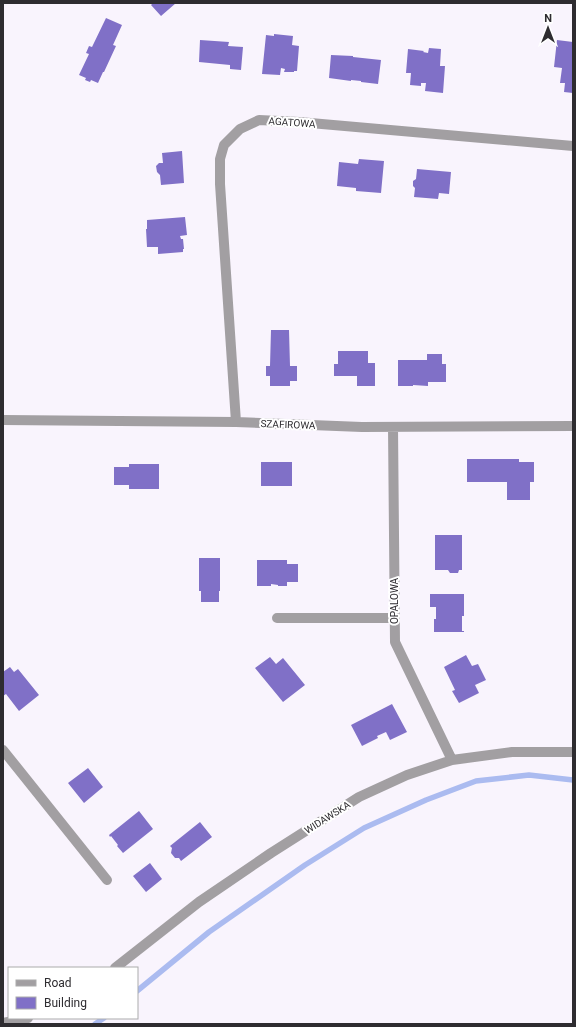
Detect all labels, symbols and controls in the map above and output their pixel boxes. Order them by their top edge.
north arrow [528,8,568,48]
text: N [544,12,552,25]
street label: AGATOWA [268,115,316,130]
street label: SZAFIROWA [260,418,316,431]
street label: OPALOWA [389,577,400,624]
street label: WIDAWSKA [302,799,353,836]
legend [8,967,138,1019]
text: Road [44,976,72,990]
text: Building [44,996,87,1010]

